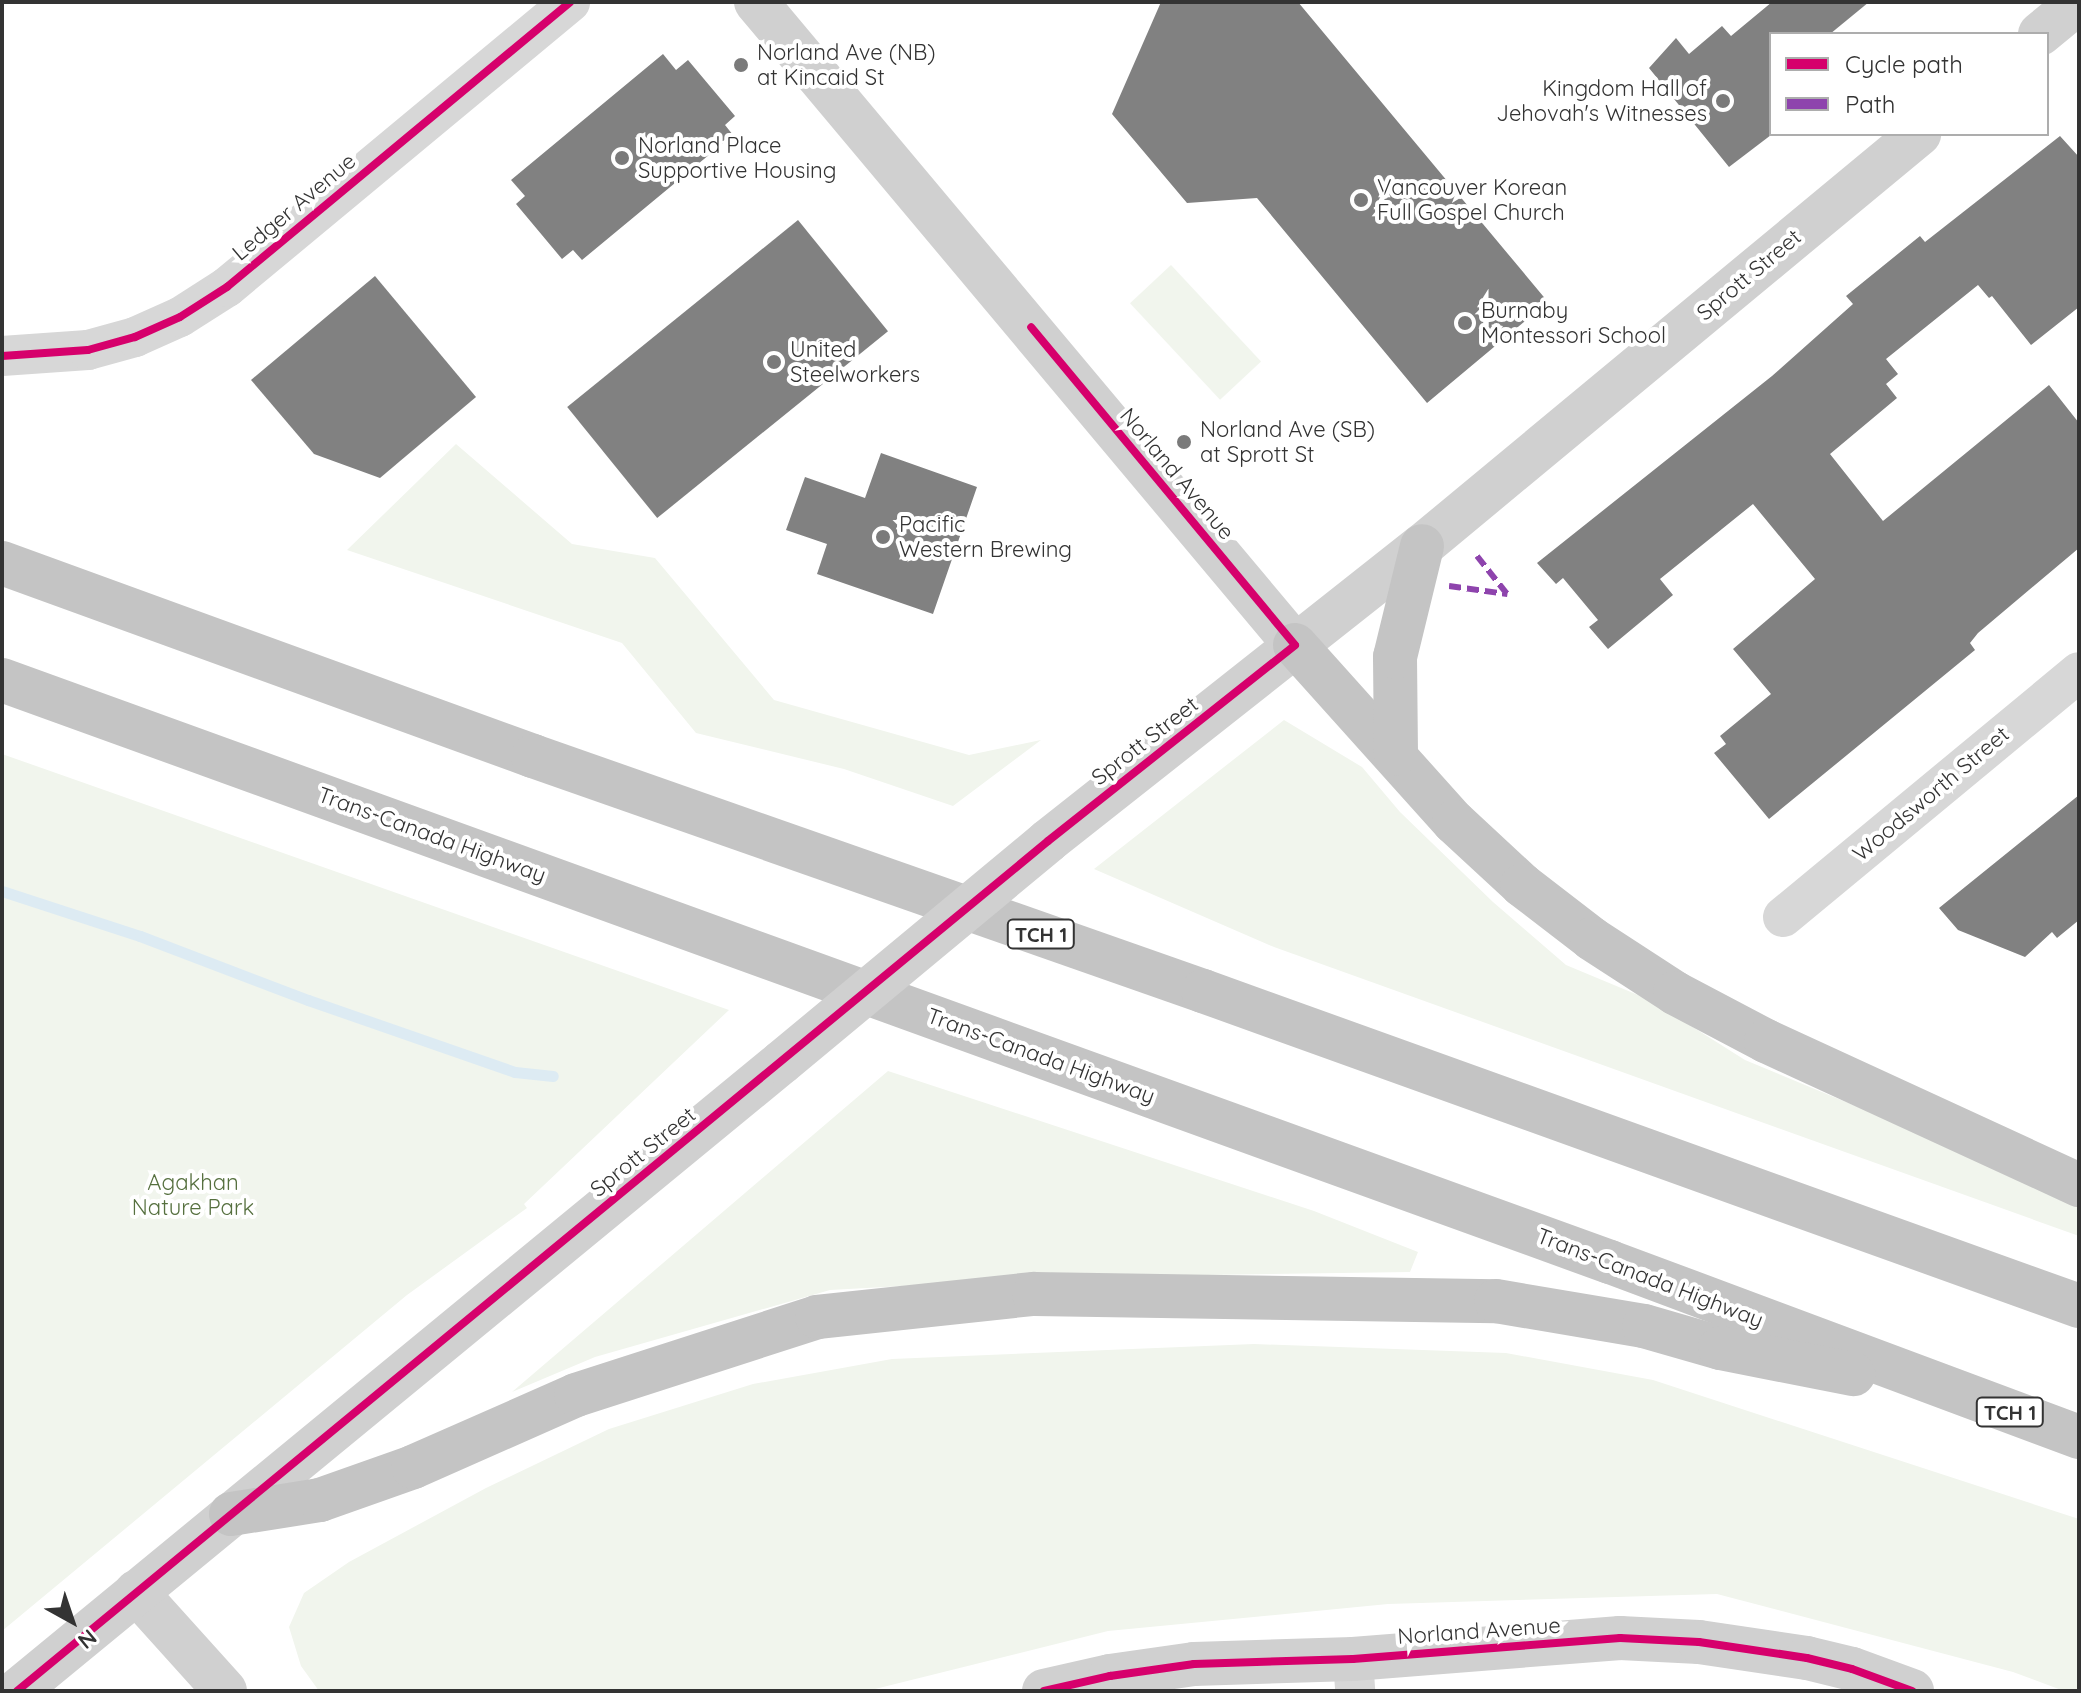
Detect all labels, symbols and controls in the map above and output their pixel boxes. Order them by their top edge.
legend [1769,32,2049,136]
place label: Norland Ave (NB) at Kincaid St [757,39,936,90]
text: Cycle path [1845,49,1963,79]
marker: Norland Ave (NB) at Kincaid St [732,56,750,74]
place label: Kingdom Hall of Jehovah's Witnesses [1496,75,1707,126]
text: Path [1845,89,1896,119]
marker: Kingdom Hall of Jehovah's Witnesses [1714,92,1732,110]
place label: Norland Place Supportive Housing [638,132,837,184]
street label: Ledger Avenue [227,148,361,266]
marker: Norland Place Supportive Housing [613,149,631,167]
place label: Vancouver Korean Full Gospel Church [1377,174,1567,226]
marker: Vancouver Korean Full Gospel Church [1352,191,1370,209]
street label: Sprott Street [1691,224,1807,326]
place label: Burnaby Montessori School [1481,297,1666,348]
marker: Burnaby Montessori School [1456,314,1474,332]
place label: United Steelworkers [790,336,920,388]
marker: United Steelworkers [765,353,783,371]
street label: Norland Avenue [1114,403,1240,545]
place label: Norland Ave (SB) at Sprott St [1200,416,1375,468]
marker: Norland Ave (SB) at Sprott St [1175,433,1193,451]
place label: Pacific Western Brewing [899,511,1072,562]
marker: Pacific Western Brewing [874,528,892,546]
street label: Sprott Street [1086,691,1204,791]
street label: Woodsworth Street [1848,721,2014,867]
street label: Trans-Canada Highway [314,781,550,889]
road number: TCH 1 [1005,918,1077,950]
street label: Trans-Canada Highway [923,1002,1159,1110]
street label: Sprott Street [585,1101,701,1203]
park label: Agakhan Nature Park [132,1169,254,1220]
street label: Trans-Canada Highway [1533,1223,1767,1333]
road number: TCH 1 [1974,1396,2046,1428]
north arrow [32,1581,112,1661]
street label: Norland Avenue [1397,1612,1561,1650]
text: N [72,1623,103,1655]

